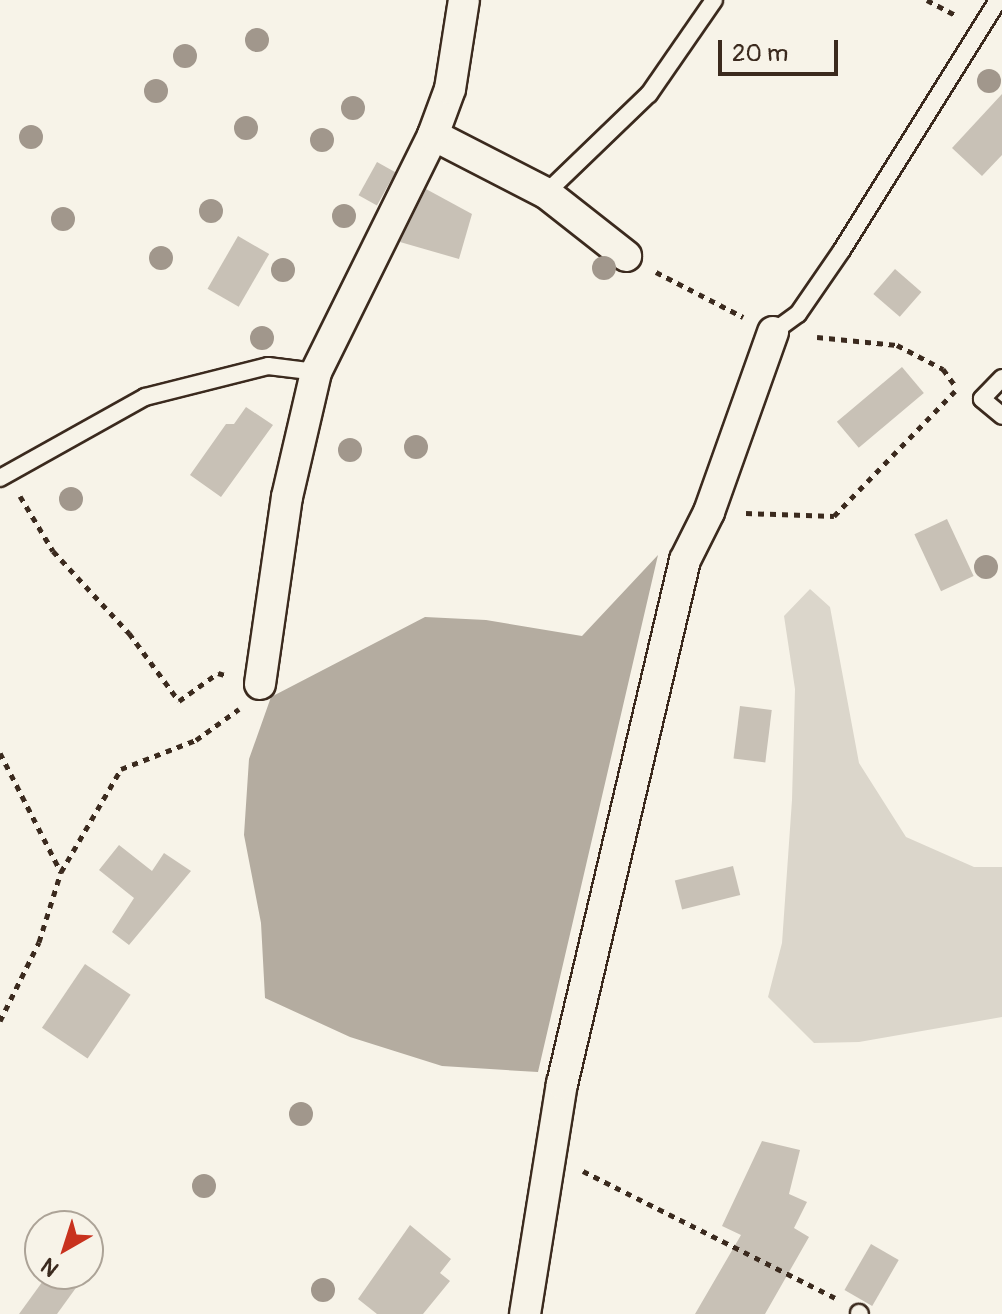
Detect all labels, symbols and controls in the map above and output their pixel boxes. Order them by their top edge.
scale bar [722,24,842,74]
text: 20 m [732,39,788,68]
north arrow [24,1210,104,1290]
text: N [36,1252,65,1283]

